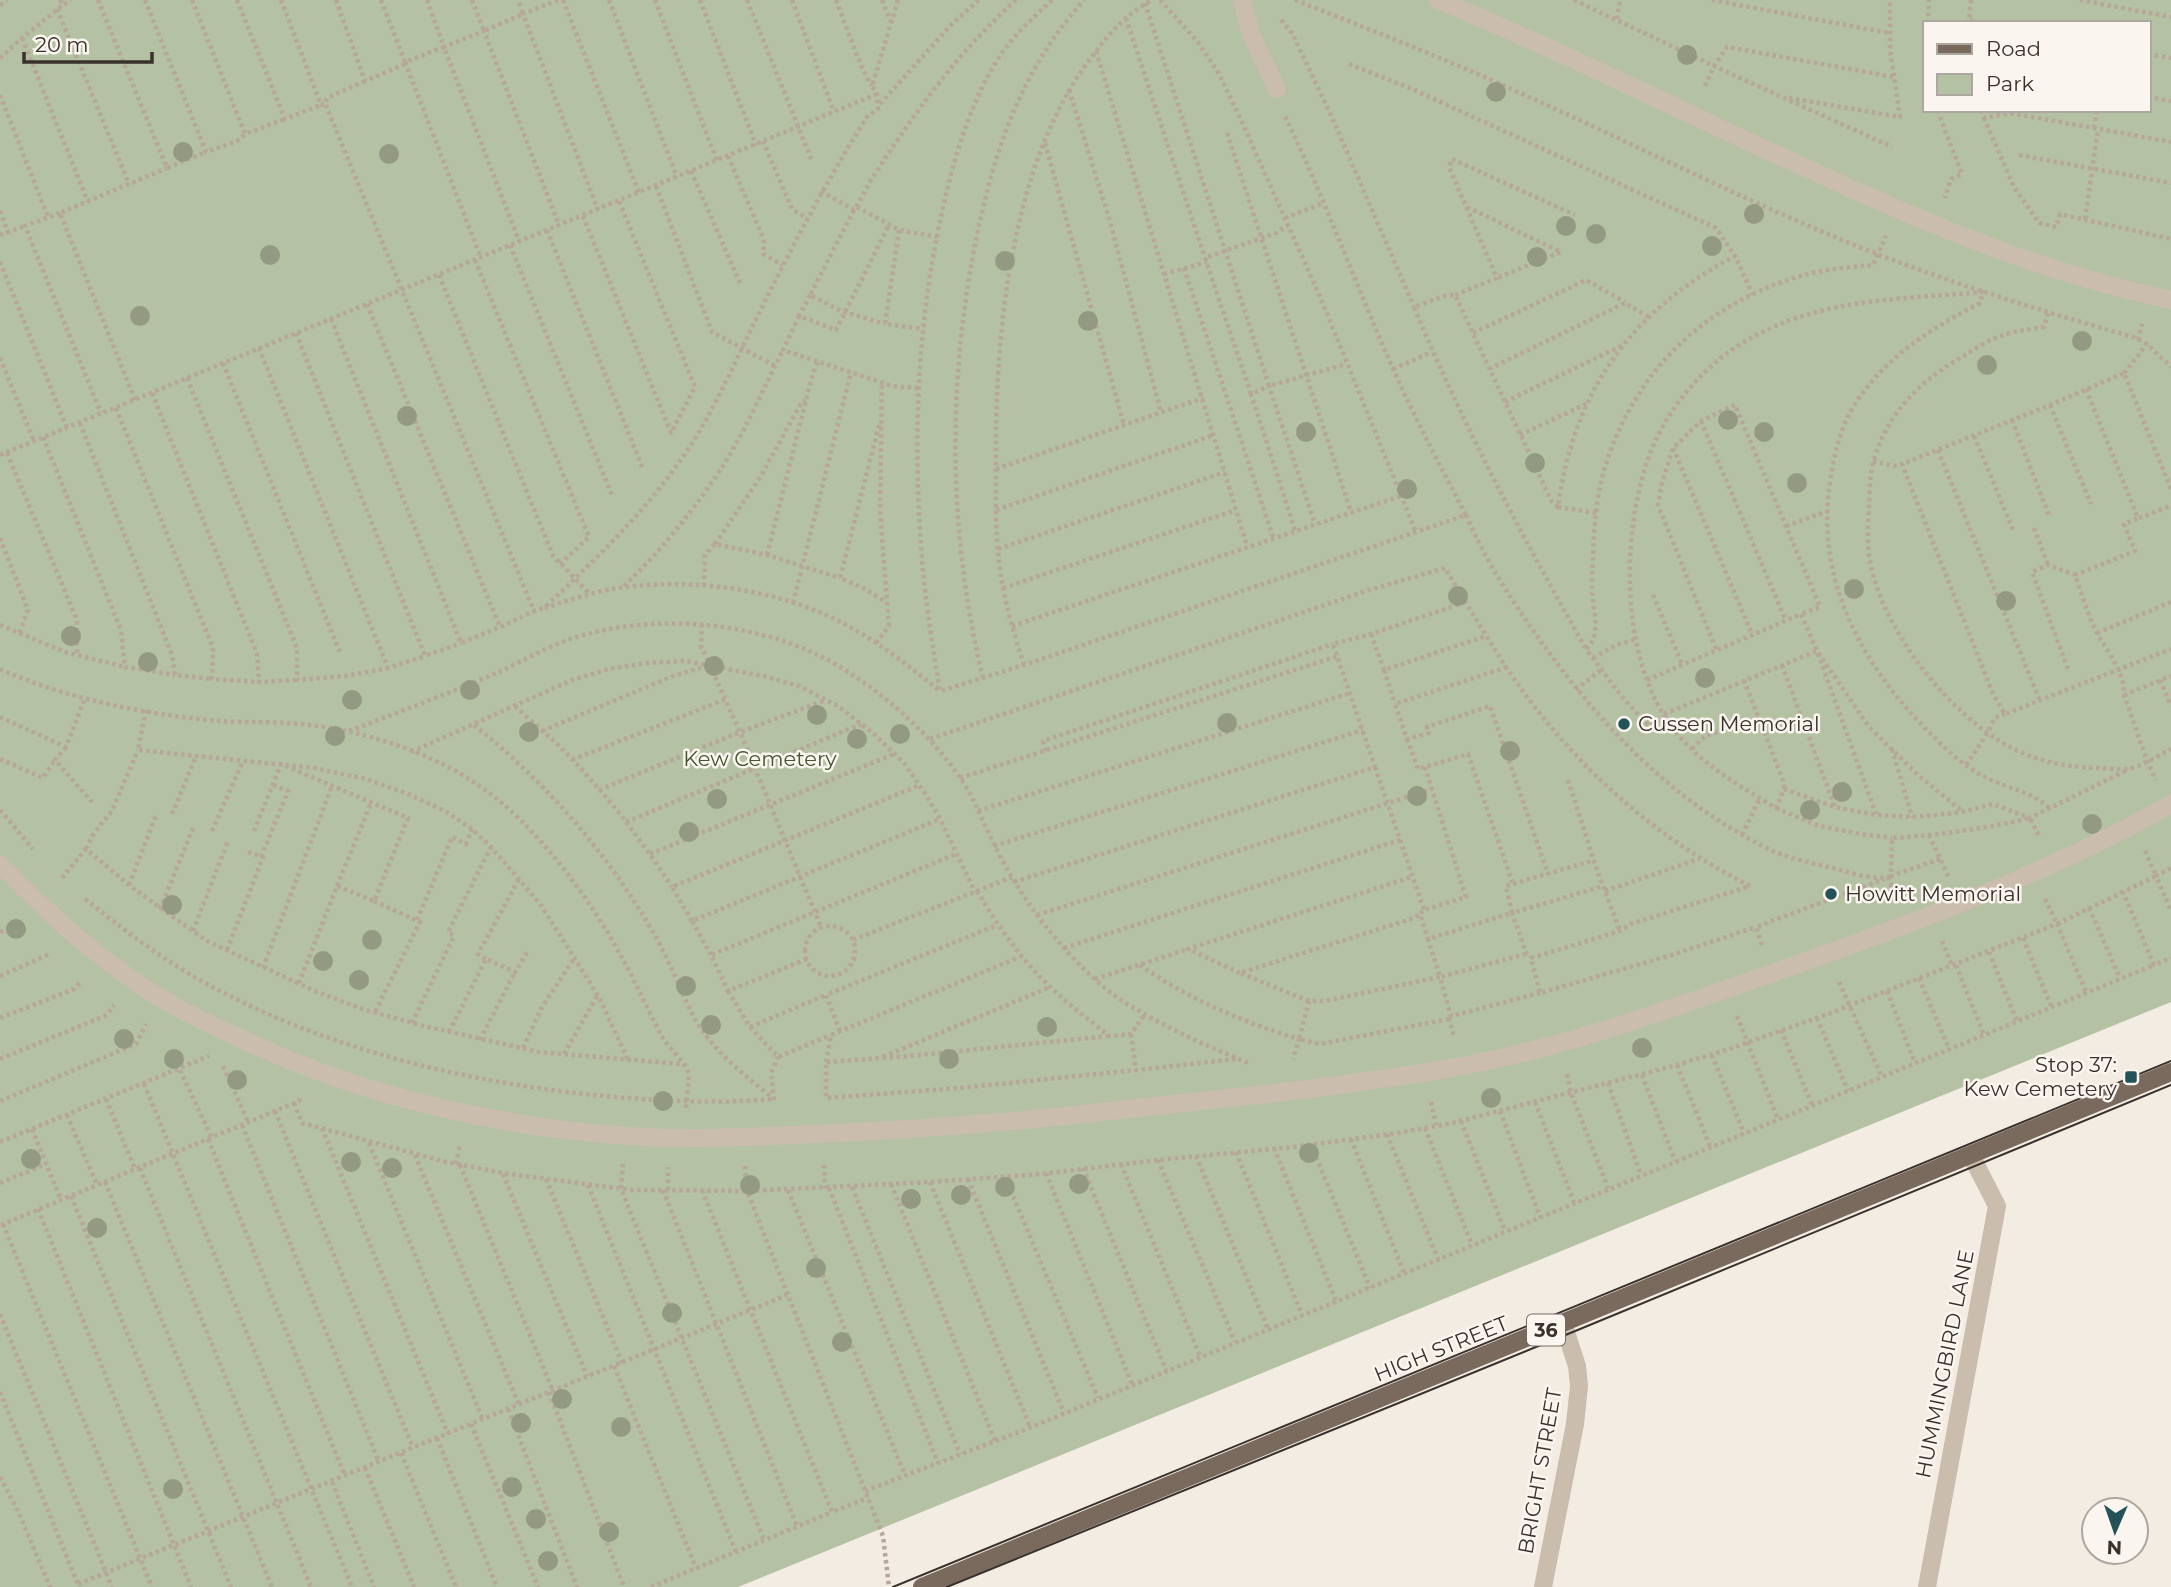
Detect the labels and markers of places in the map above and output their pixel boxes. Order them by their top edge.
place label: Cussen Memorial [1638,711,1820,736]
marker: Cussen Memorial [1616,716,1632,732]
place label: Howitt Memorial [1845,881,2021,906]
marker: Howitt Memorial [1823,886,1839,902]
place label: Stop 37: Kew Cemetery [1964,1052,2118,1101]
marker: Stop 37: Kew Cemetery [2123,1069,2139,1085]

